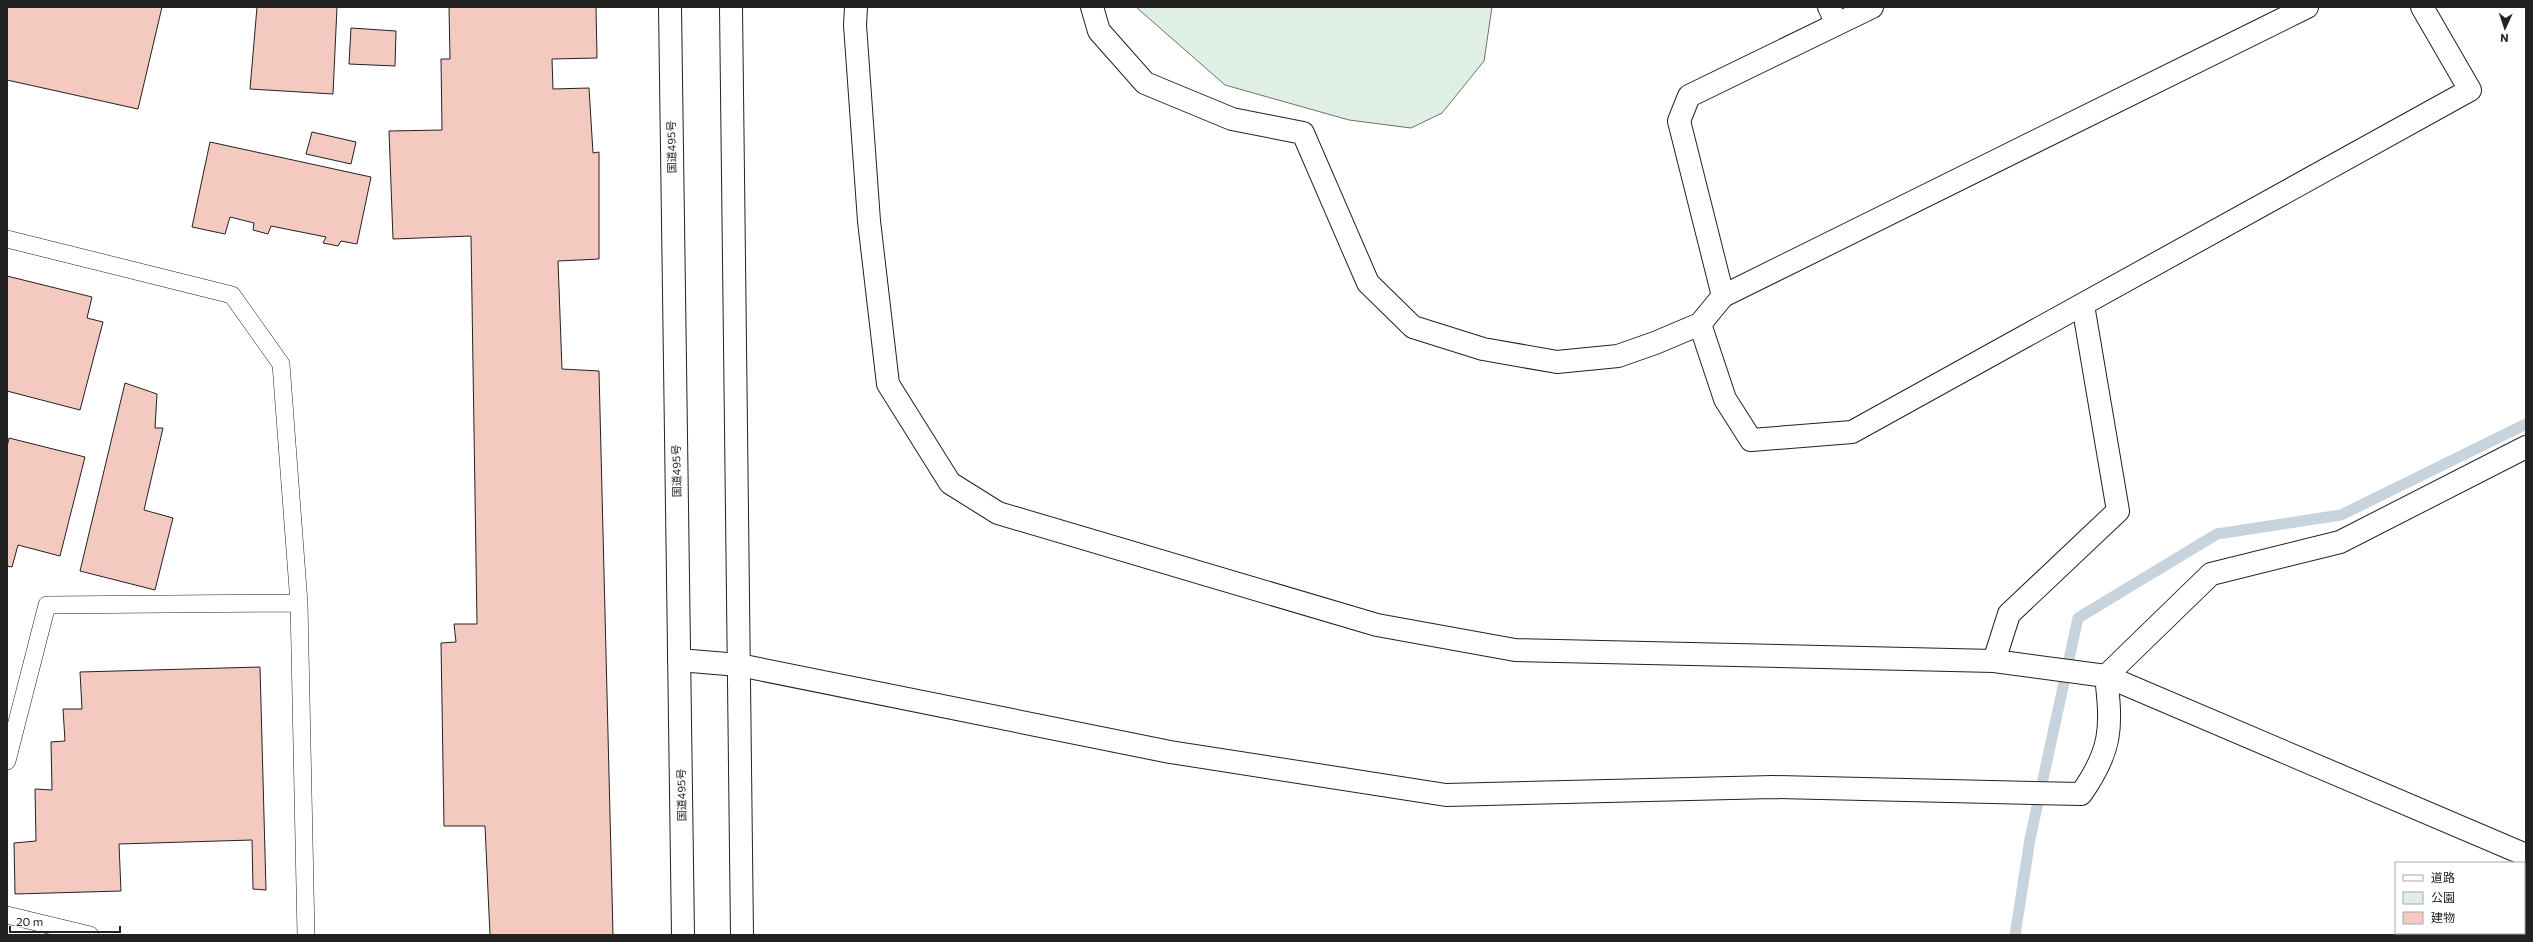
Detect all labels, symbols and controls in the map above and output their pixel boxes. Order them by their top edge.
north arrow [2485,8,2525,48]
text: N [2500,32,2509,45]
street label: 国道495号 [664,121,678,173]
street label: 国道495号 [669,445,683,497]
street label: 国道495号 [674,769,688,821]
legend [2395,862,2525,934]
text: 道路 [2431,870,2455,884]
text: 公園 [2431,890,2455,904]
scale bar [10,908,120,934]
text: 建物 [2431,910,2455,924]
text: 20 m [16,914,43,928]

